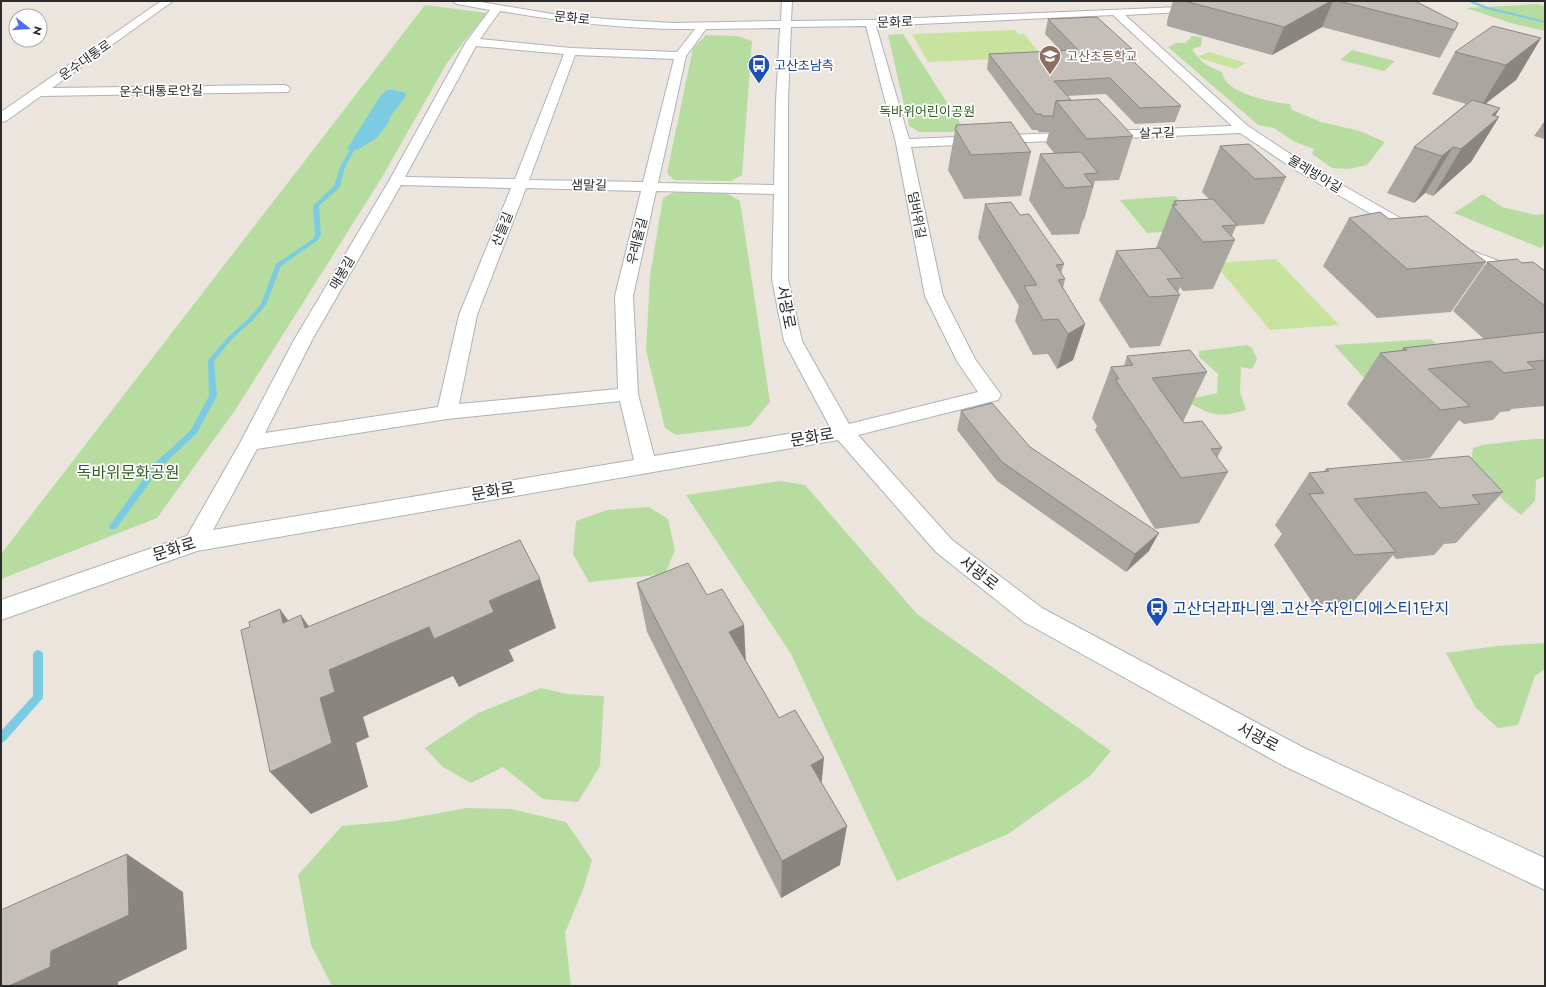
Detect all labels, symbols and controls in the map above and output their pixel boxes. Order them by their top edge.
street label: 문화로 [553,7,591,29]
north arrow [8,8,48,48]
street label: 문화로 [877,12,913,32]
text: N [29,24,46,37]
street label: 운수대통로 [55,35,115,85]
school or university icon: 고산초등학교 [1037,43,1063,76]
place label: 고산초등학교 [1066,47,1138,66]
bus stop icon: 고산초남측 [746,52,772,85]
place label: 고산초남측 [774,56,834,75]
street label: 운수대통로안길 [119,81,203,101]
park label: 독바위어린이공원 [879,102,975,121]
street label: 살구길 [1139,123,1175,143]
street label: 물레방아길 [1284,150,1346,198]
street label: 샘말길 [571,175,607,195]
street label: 덤바위길 [903,190,931,240]
street label: 산들길 [486,209,518,249]
street label: 우레울길 [622,215,652,267]
street label: 매봉길 [325,253,359,293]
street label: 서광로 [770,283,802,331]
street label: 문화로 [788,422,836,452]
park label: 독바위문화공원 [76,461,180,484]
street label: 문화로 [469,476,517,506]
street label: 문화로 [150,531,199,566]
street label: 서광로 [955,550,1004,596]
bus stop icon: 고산더라파니엘.고산수자인디에스티1단지 [1144,595,1170,628]
place label: 고산더라파니엘.고산수자인디에스티1단지 [1172,597,1449,620]
street label: 서광로 [1233,716,1283,758]

